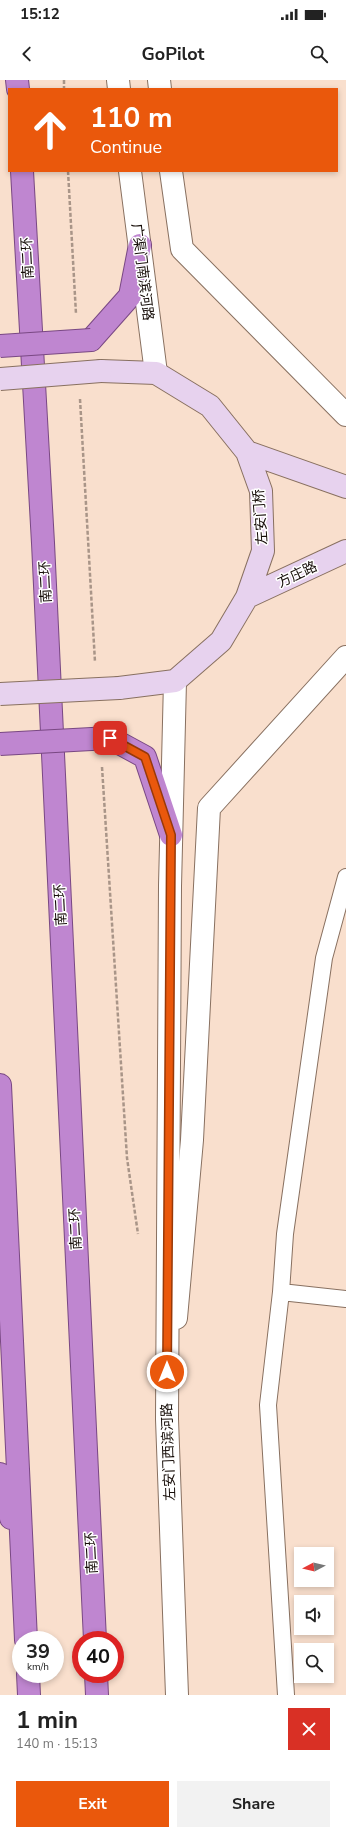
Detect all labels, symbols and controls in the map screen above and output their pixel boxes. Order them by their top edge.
text: 15:12 [20,4,60,24]
text: GoPilot [142,42,204,66]
icon: back [16,43,38,65]
icon: search [308,43,330,65]
text: 110 m [90,99,173,137]
icon: ahead [24,104,76,156]
text: Continue [90,135,162,159]
street label: 广渠门南滨河路 [127,222,158,322]
street label: 南二环 [17,237,38,279]
street label: 左安门桥 [249,488,272,546]
street label: 方庄路 [274,557,320,592]
street label: 南二环 [35,561,56,603]
pin [93,721,127,755]
icon: arrive [99,727,121,749]
street label: 南二环 [50,884,71,926]
street label: 南二环 [65,1208,86,1250]
position arrow [146,1351,188,1393]
street label: 左安门西滨河路 [157,1403,180,1501]
street label: 南二环 [81,1532,102,1574]
north arrow [294,1547,334,1587]
map controls [294,1547,334,1683]
button: sound [294,1595,334,1635]
speed limit sign: 40 [72,1631,124,1683]
text: 39 [26,1638,50,1665]
button: search [294,1643,334,1683]
text: km/h [27,1660,49,1674]
text: 1 min [16,1704,78,1736]
button: close [288,1708,330,1750]
text: 140 m · 15:13 [16,1735,98,1753]
button: Exit [16,1781,169,1827]
button: Share [177,1781,330,1827]

